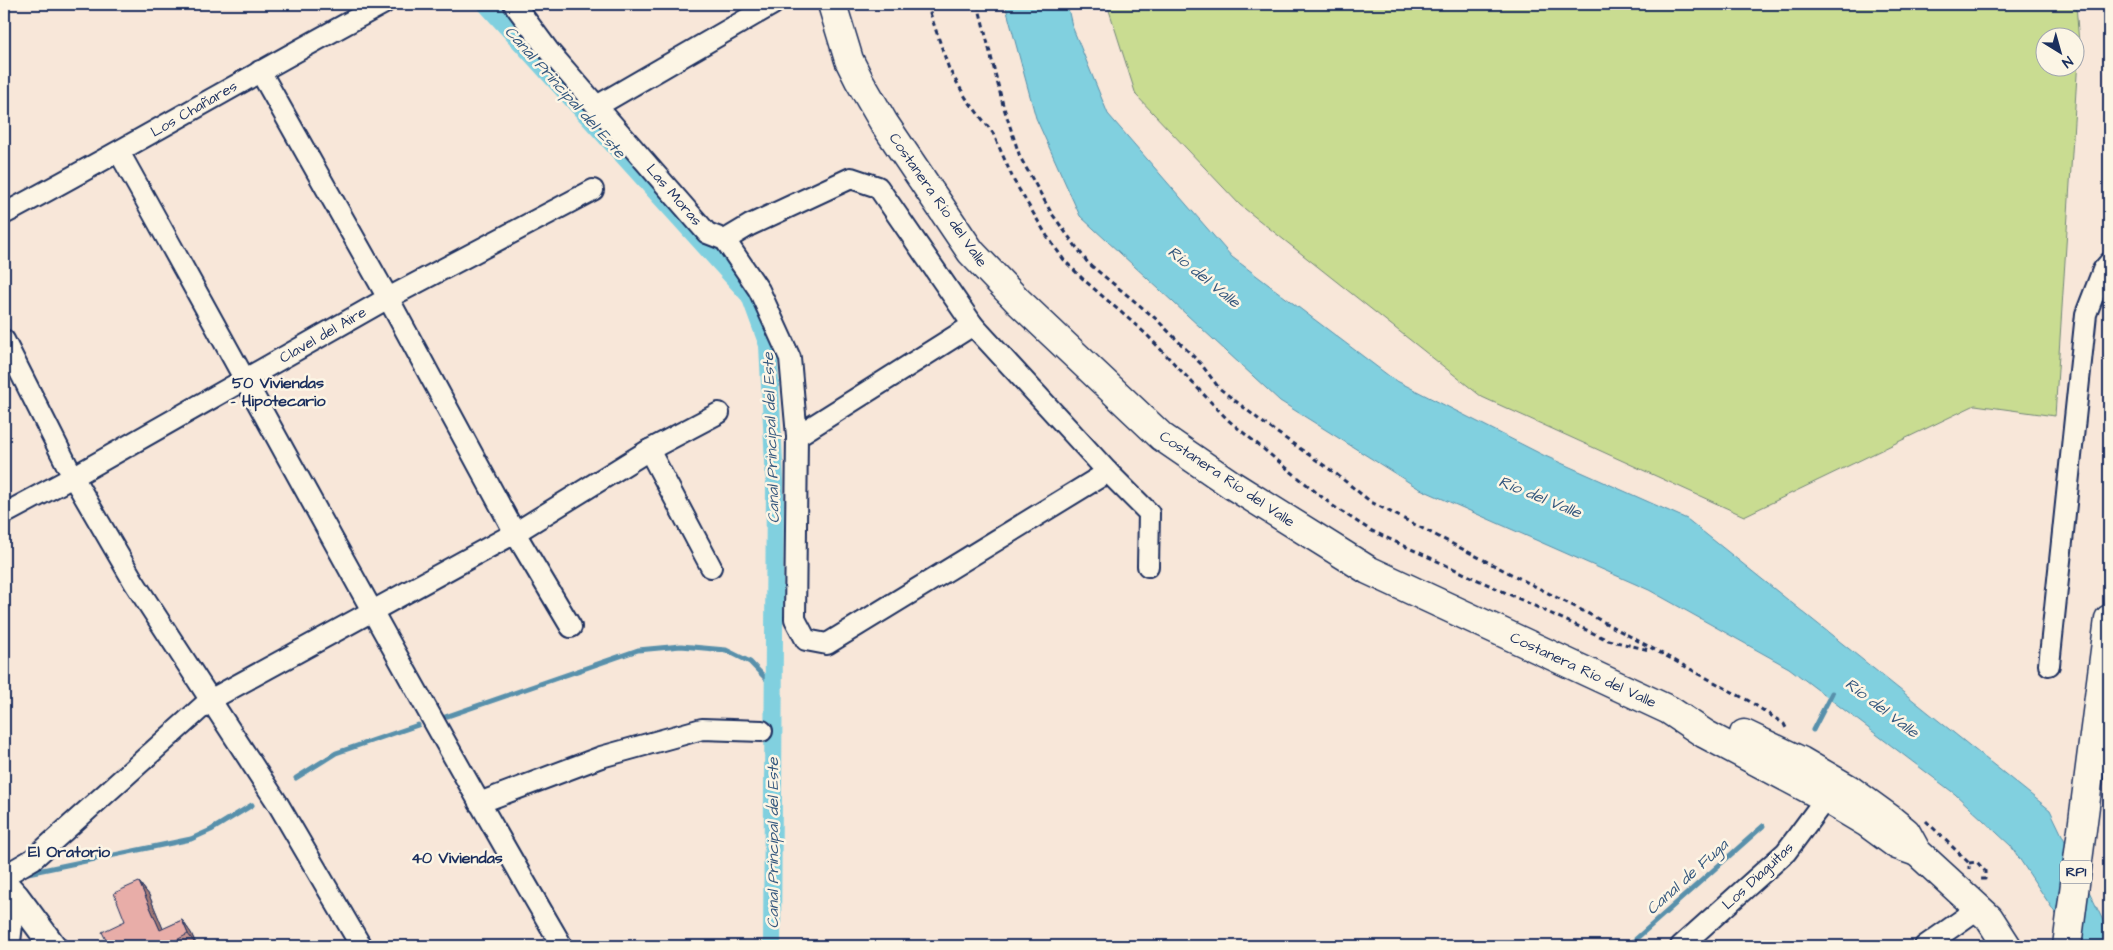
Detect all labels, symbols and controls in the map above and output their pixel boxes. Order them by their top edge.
water label: Canal Principal del Este [500,21,631,164]
north arrow [2036,28,2086,78]
text: N [2058,51,2077,72]
street label: Los Chañares [147,75,242,142]
street label: Costanera Río del Valle [884,129,992,271]
street label: Las Moras [641,159,707,231]
water label: Río del Valle [1163,241,1246,314]
street label: Clavel del Aire [276,302,370,368]
water label: Canal Principal del Este [757,351,785,524]
district label: 50 Viviendas - Hipotecario [230,372,327,412]
street label: Costanera Río del Valle [1155,426,1299,532]
water label: Río del Valle [1496,471,1586,524]
street label: Costanera Río del Valle [1506,627,1660,713]
water label: Río del Valle [1841,673,1924,744]
water label: Canal Principal del Este [762,756,784,928]
water label: Canal de Fuga [1641,834,1734,921]
street label: Los Diaguitas [1718,837,1799,915]
district label: El Oratorio [28,841,111,863]
district label: 40 Viviendas [411,847,503,869]
road number: RP1 [2060,860,2092,884]

